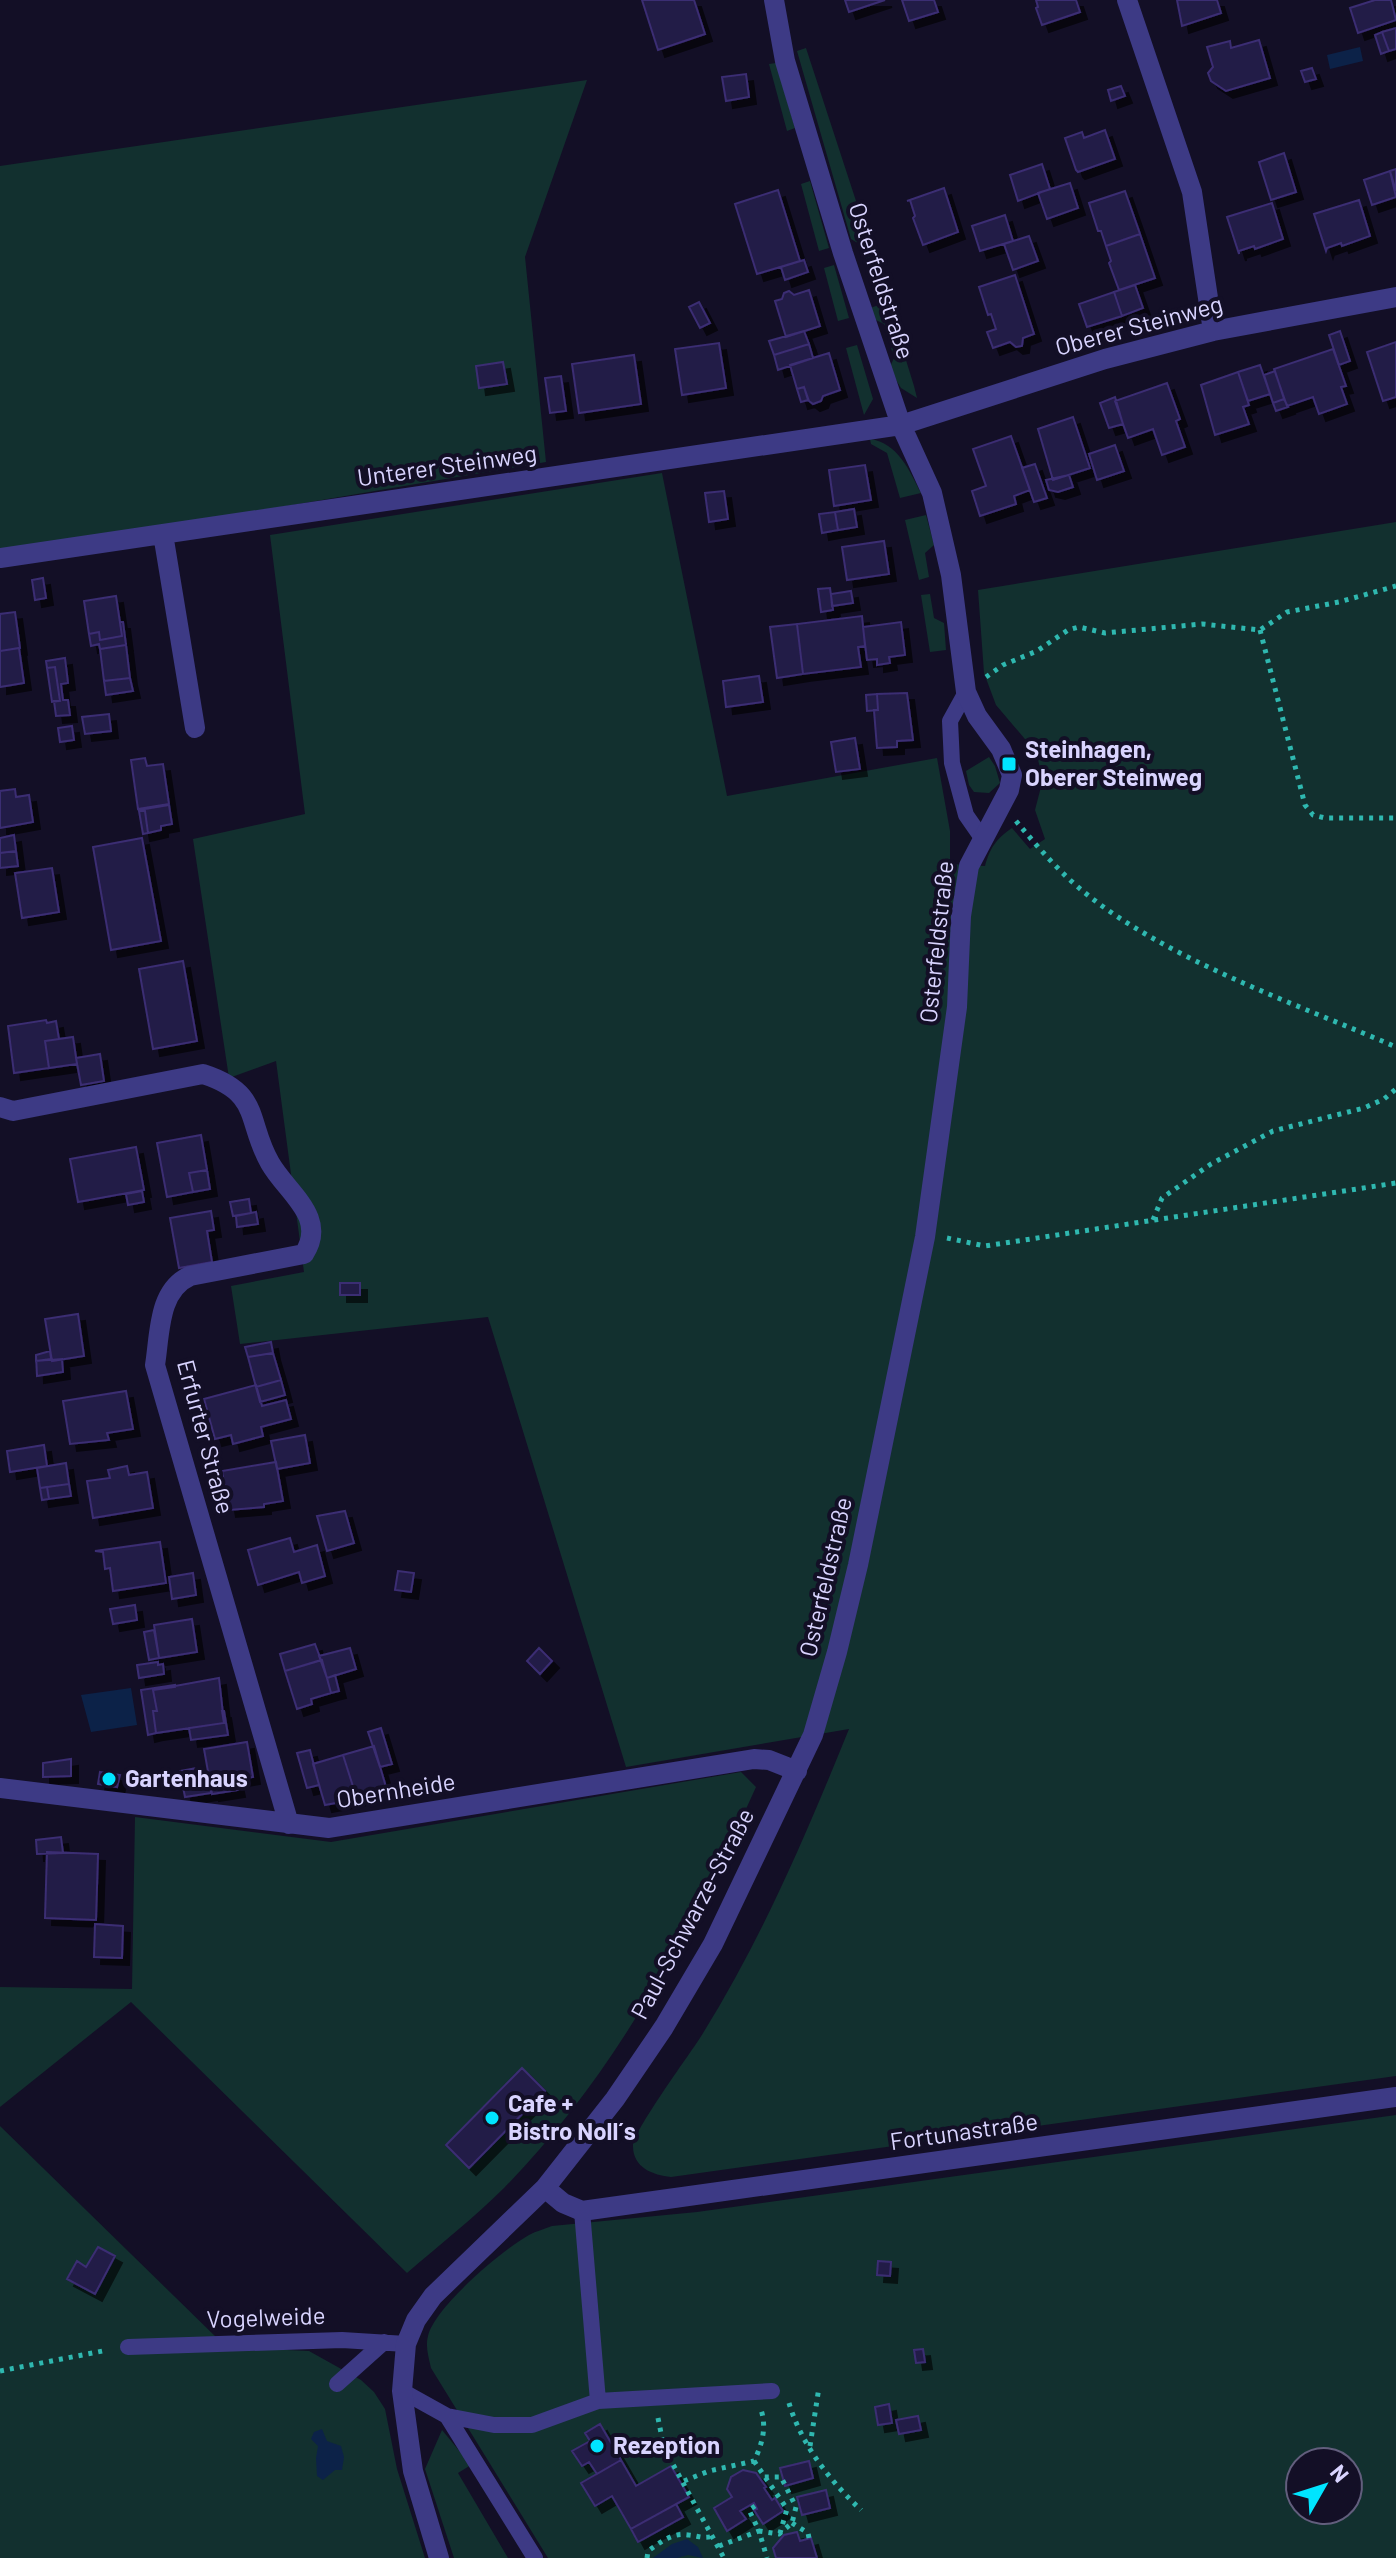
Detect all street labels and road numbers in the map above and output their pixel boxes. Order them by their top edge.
street label: Osterfeldstraße [843,199,921,362]
street label: Oberer Steinweg [1052,288,1226,361]
street label: Unterer Steinweg [355,438,539,491]
street label: Osterfeldstraße [913,859,958,1024]
street label: Erfurter Straße [172,1356,241,1517]
street label: Osterfeldstraße [792,1494,857,1659]
street label: Obernheide [334,1766,457,1813]
street label: Paul-Schwarze-Straße [624,1803,759,2024]
street label: Fortunastraße [888,2106,1040,2155]
street label: Vogelweide [206,2300,326,2333]

